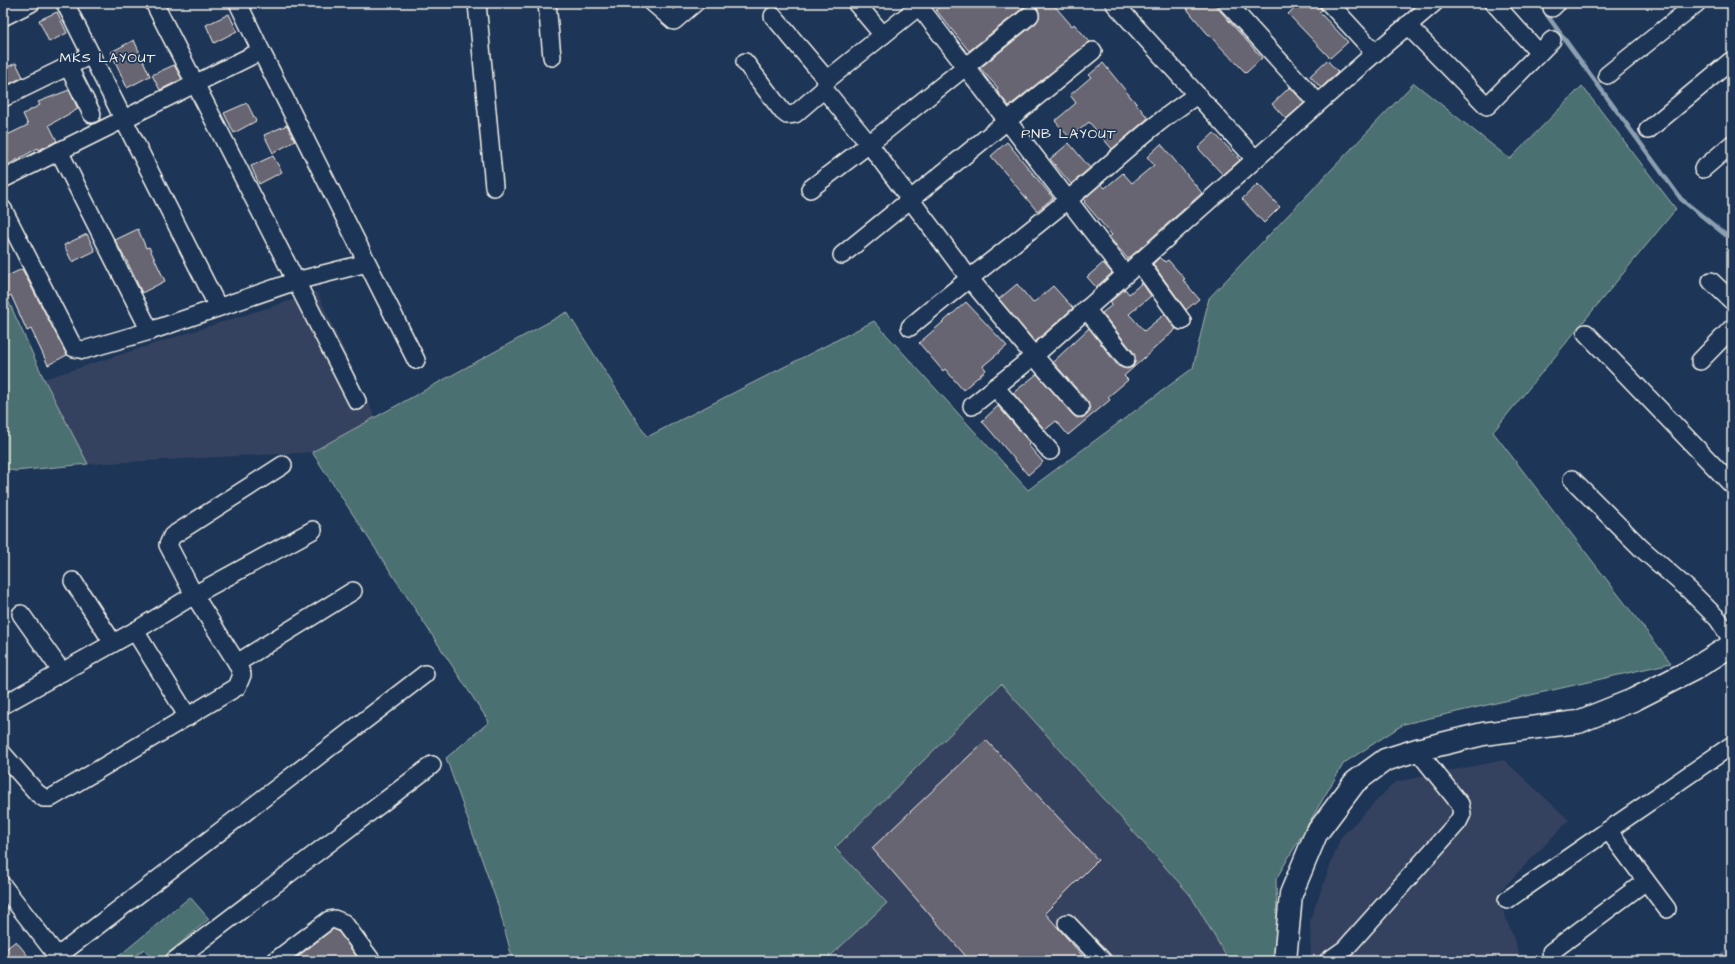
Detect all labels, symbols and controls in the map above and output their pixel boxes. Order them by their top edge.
district label: MKS LAYOUT [60,48,156,68]
district label: PNB LAYOUT [1021,124,1117,144]

